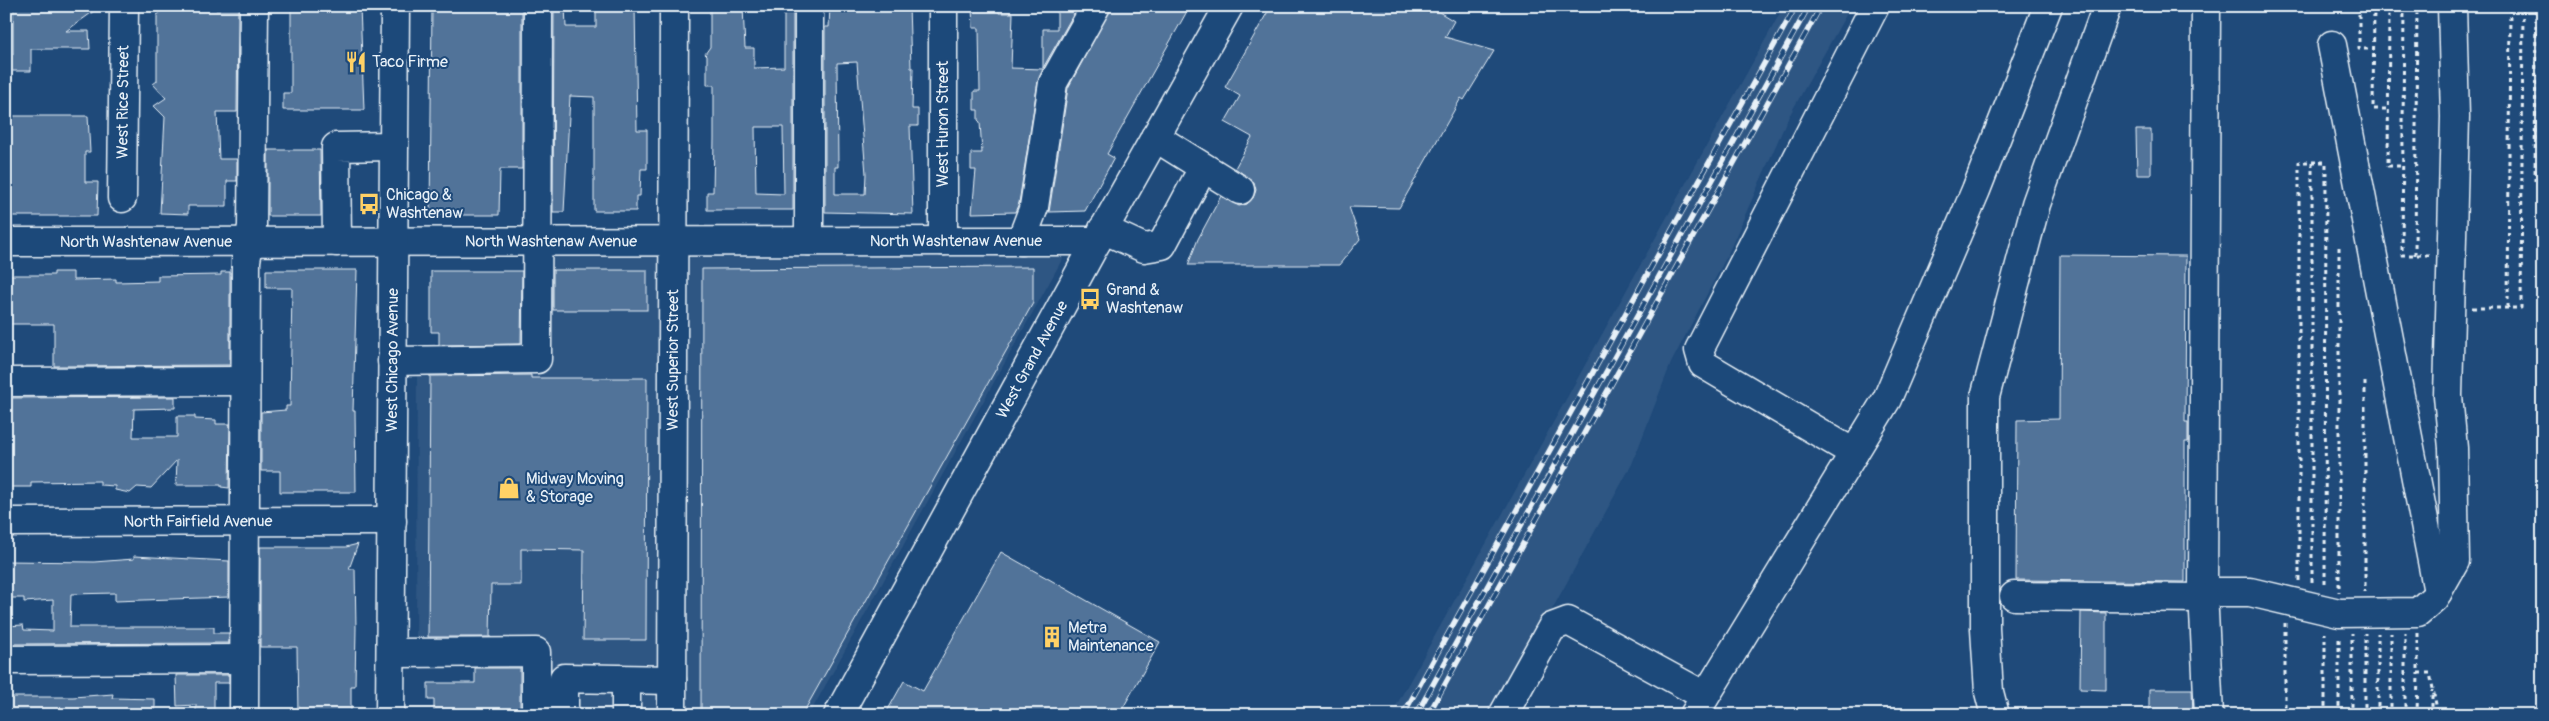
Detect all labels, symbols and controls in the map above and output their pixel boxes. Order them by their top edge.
street label: West Rice Street [112,44,134,159]
restaurant icon: Taco Firme [343,49,369,75]
place label: Taco Firme [372,52,448,72]
street label: West Huron Street [933,60,953,187]
place label: Chicago & Washtenaw [386,185,463,223]
bus stop icon: Chicago & Washtenaw [356,191,382,217]
street label: North Washtenaw Avenue [465,231,637,252]
street label: North Washtenaw Avenue [870,231,1042,251]
street label: North Washtenaw Avenue [60,232,232,252]
place label: Grand & Washtenaw [1106,280,1183,318]
bus stop icon: Grand & Washtenaw [1077,286,1103,312]
street label: West Chicago Avenue [382,288,403,432]
street label: West Superior Street [663,289,683,431]
street label: West Grand Avenue [992,297,1073,422]
place label: Midway Moving & Storage [526,469,624,507]
shop icon: Midway Moving & Storage [496,475,522,501]
street label: North Fairfield Avenue [124,511,273,532]
place label: Metra Maintenance [1068,618,1154,656]
building icon: Metra Maintenance [1039,624,1065,650]

